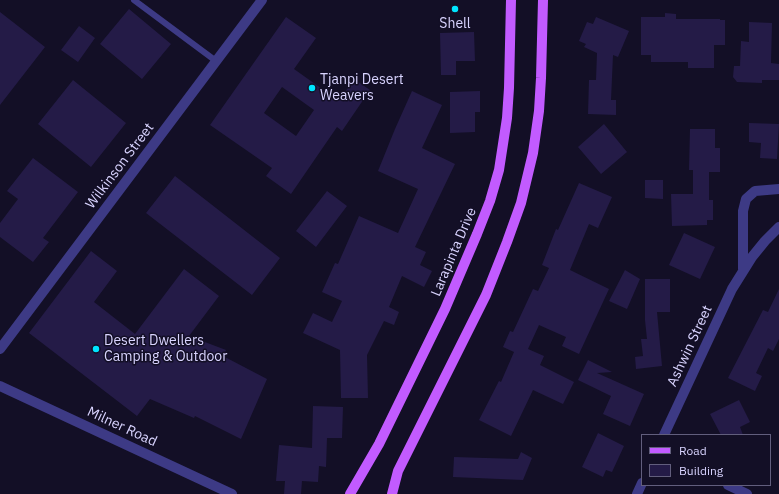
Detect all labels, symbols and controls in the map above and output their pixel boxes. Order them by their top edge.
marker: Shell [450,4,460,14]
place label: Shell [439,16,471,32]
place label: Tjanpi Desert Weavers [320,72,404,104]
marker: Tjanpi Desert Weavers [307,83,317,93]
street label: Wilkinson Street [82,120,158,212]
street label: Larapinta Drive [428,205,480,299]
street label: Ashwin Street [664,303,716,389]
place label: Desert Dwellers Camping & Outdoor [104,333,227,366]
marker: Desert Dwellers Camping & Outdoor [91,344,101,354]
street label: Milner Road [84,404,160,450]
legend [641,434,771,486]
text: Road [679,443,707,458]
text: Building [679,463,723,478]

